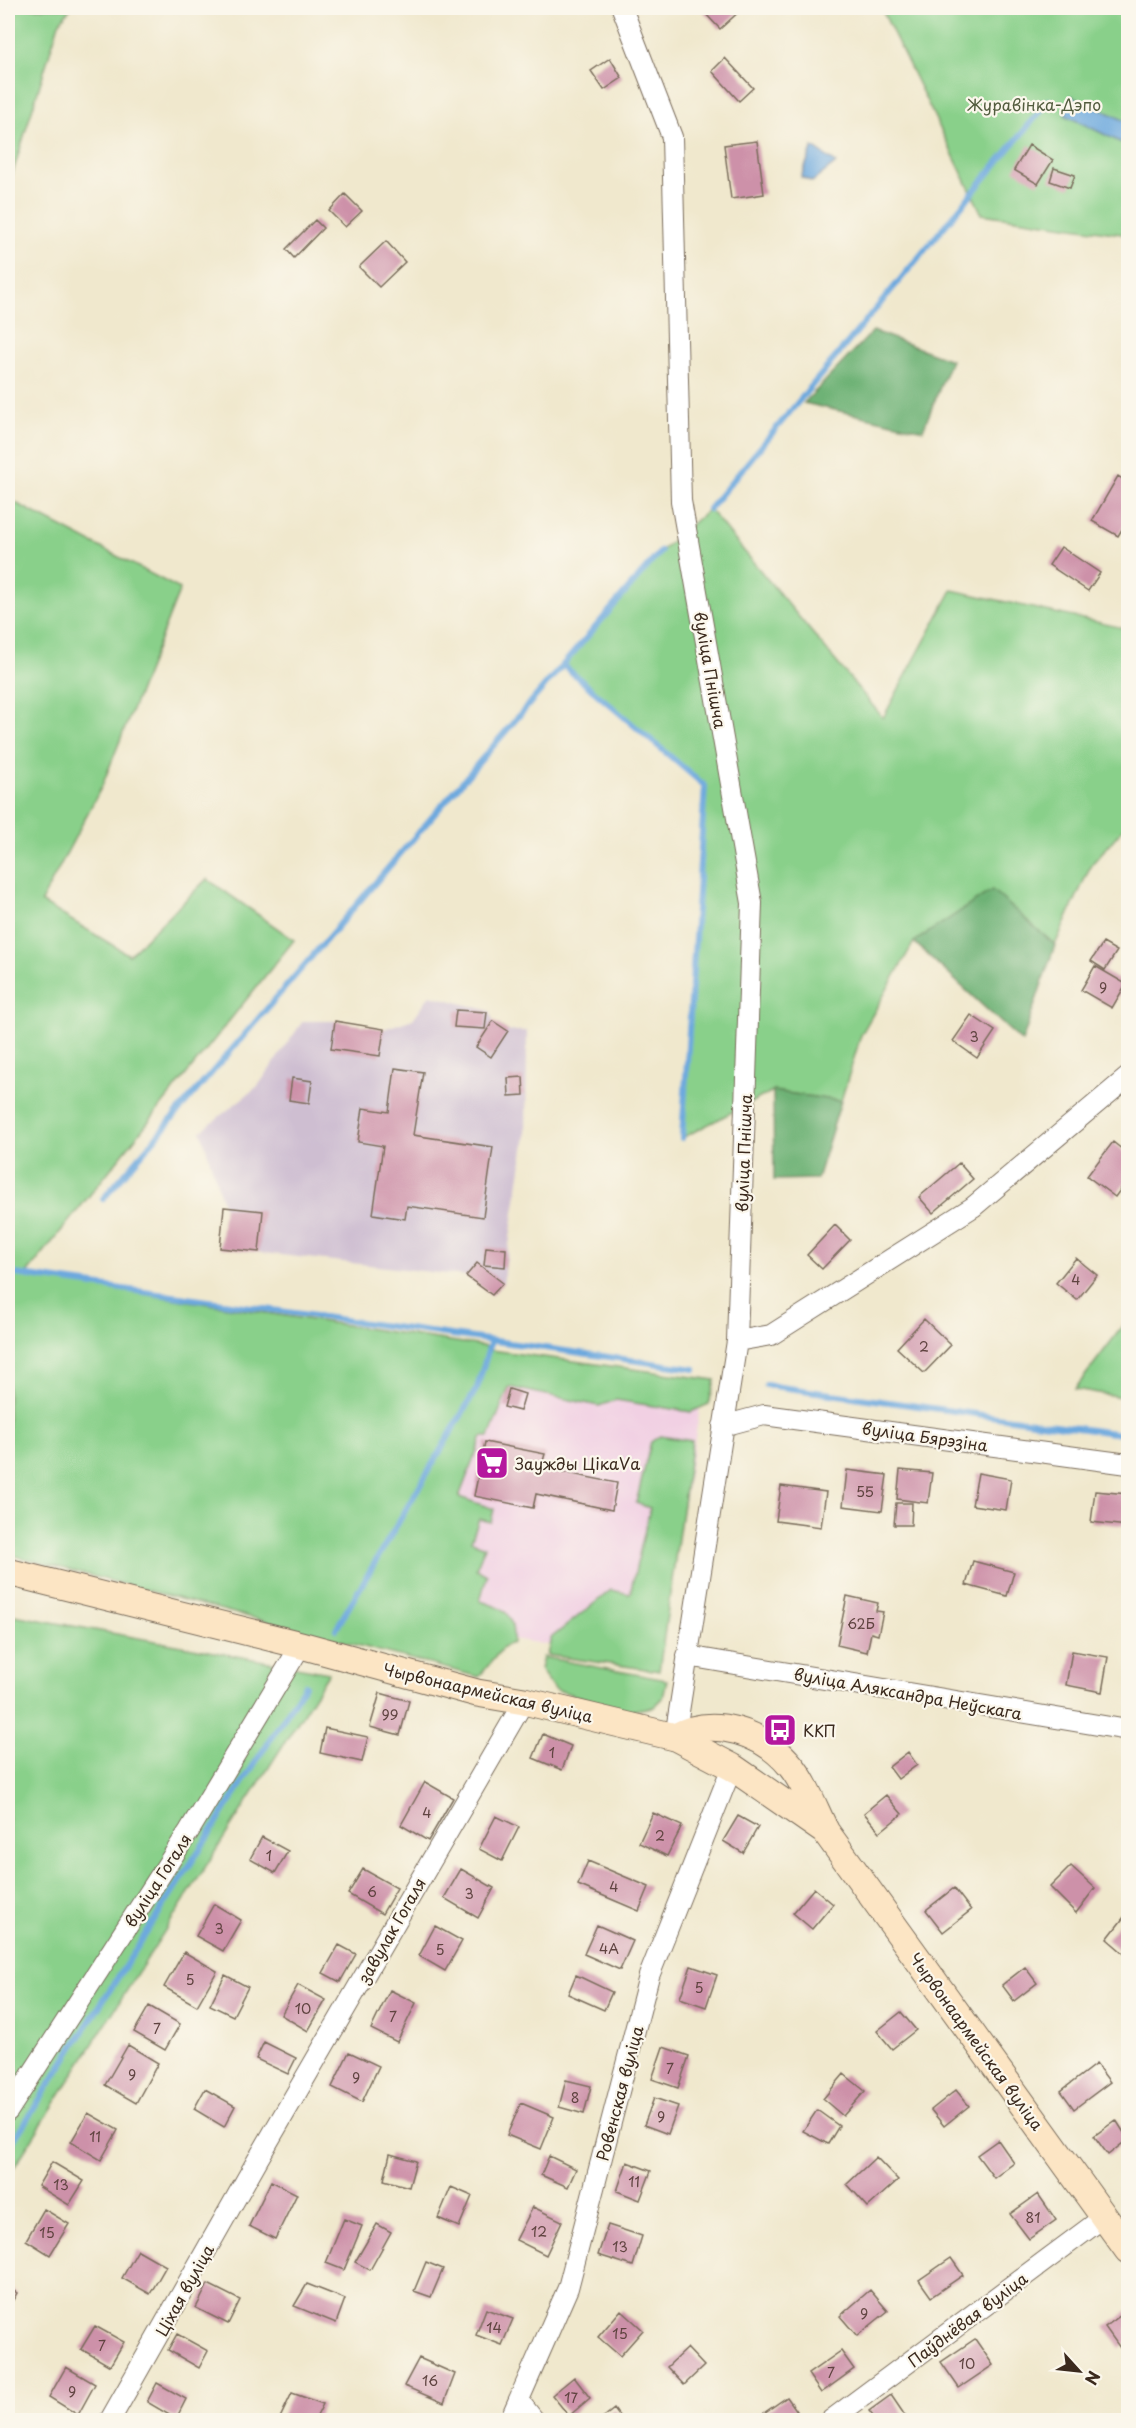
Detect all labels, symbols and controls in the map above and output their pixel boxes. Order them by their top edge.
park label: Журавінка-Дэпо [967,92,1101,116]
street label: вуліца Пнішча [689,610,733,730]
house number: 9 [1099,977,1107,998]
house number: 3 [969,1026,979,1047]
street label: вуліца Пнішча [729,1093,757,1213]
house number: 4 [1071,1269,1081,1290]
house number: 2 [919,1336,929,1357]
street label: вуліца Бярэзіна [861,1415,989,1457]
supermarket icon: Заужды ЦікаVа [474,1445,510,1481]
place label: Заужды ЦікаVа [515,1451,640,1475]
house number: 55 [856,1481,874,1502]
house number: 62Б [847,1613,875,1634]
street label: Чырвонаармейская вуліца [381,1656,595,1728]
street label: вуліца Аляксандра Неўскага [792,1661,1024,1725]
house number: 99 [381,1704,399,1725]
bus stop icon: ККП [762,1712,798,1748]
place label: ККП [803,1718,836,1742]
house number: 1 [549,1742,555,1763]
house number: 4 [422,1802,432,1823]
house number: 2 [655,1825,665,1846]
street label: вуліца Гогаля [118,1828,196,1932]
house number: 1 [266,1845,272,1866]
street label: завулак Гогаля [350,1873,431,1988]
house number: 4 [609,1876,619,1897]
house number: 6 [367,1881,377,1902]
house number: 3 [464,1883,474,1904]
house number: 3 [214,1918,224,1939]
house number: 4А [599,1938,619,1959]
house number: 5 [435,1939,445,1960]
street label: Чырвонаармейская вуліца [904,1947,1050,2135]
house number: 5 [185,1969,195,1990]
house number: 5 [694,1977,704,1998]
house number: 10 [295,1998,311,2019]
house number: 7 [389,2006,397,2027]
house number: 7 [153,2018,161,2039]
street label: Ровенская вуліца [589,2023,649,2163]
house number: 7 [666,2058,674,2079]
house number: 9 [128,2064,136,2085]
house number: 9 [352,2067,360,2088]
house number: 8 [571,2087,579,2108]
house number: 9 [657,2106,665,2127]
house number: 11 [89,2126,101,2147]
house number: 11 [628,2171,640,2192]
house number: 13 [53,2174,69,2195]
house number: 81 [1026,2207,1040,2228]
house number: 12 [531,2221,547,2242]
house number: 15 [39,2222,55,2243]
house number: 13 [612,2236,628,2257]
street label: Ціхая вуліца [149,2240,219,2340]
street label: Паўднёвая вуліца [902,2266,1032,2372]
house number: 9 [860,2303,868,2324]
house number: 14 [486,2317,502,2338]
house number: 15 [612,2323,628,2344]
house number: 7 [98,2335,106,2356]
north arrow [1049,2341,1109,2401]
house number: 10 [959,2353,975,2374]
house number: 7 [827,2362,835,2383]
text: N [1080,2367,1107,2389]
house number: 16 [422,2370,438,2391]
house number: 9 [68,2381,76,2402]
house number: 17 [564,2387,578,2408]

